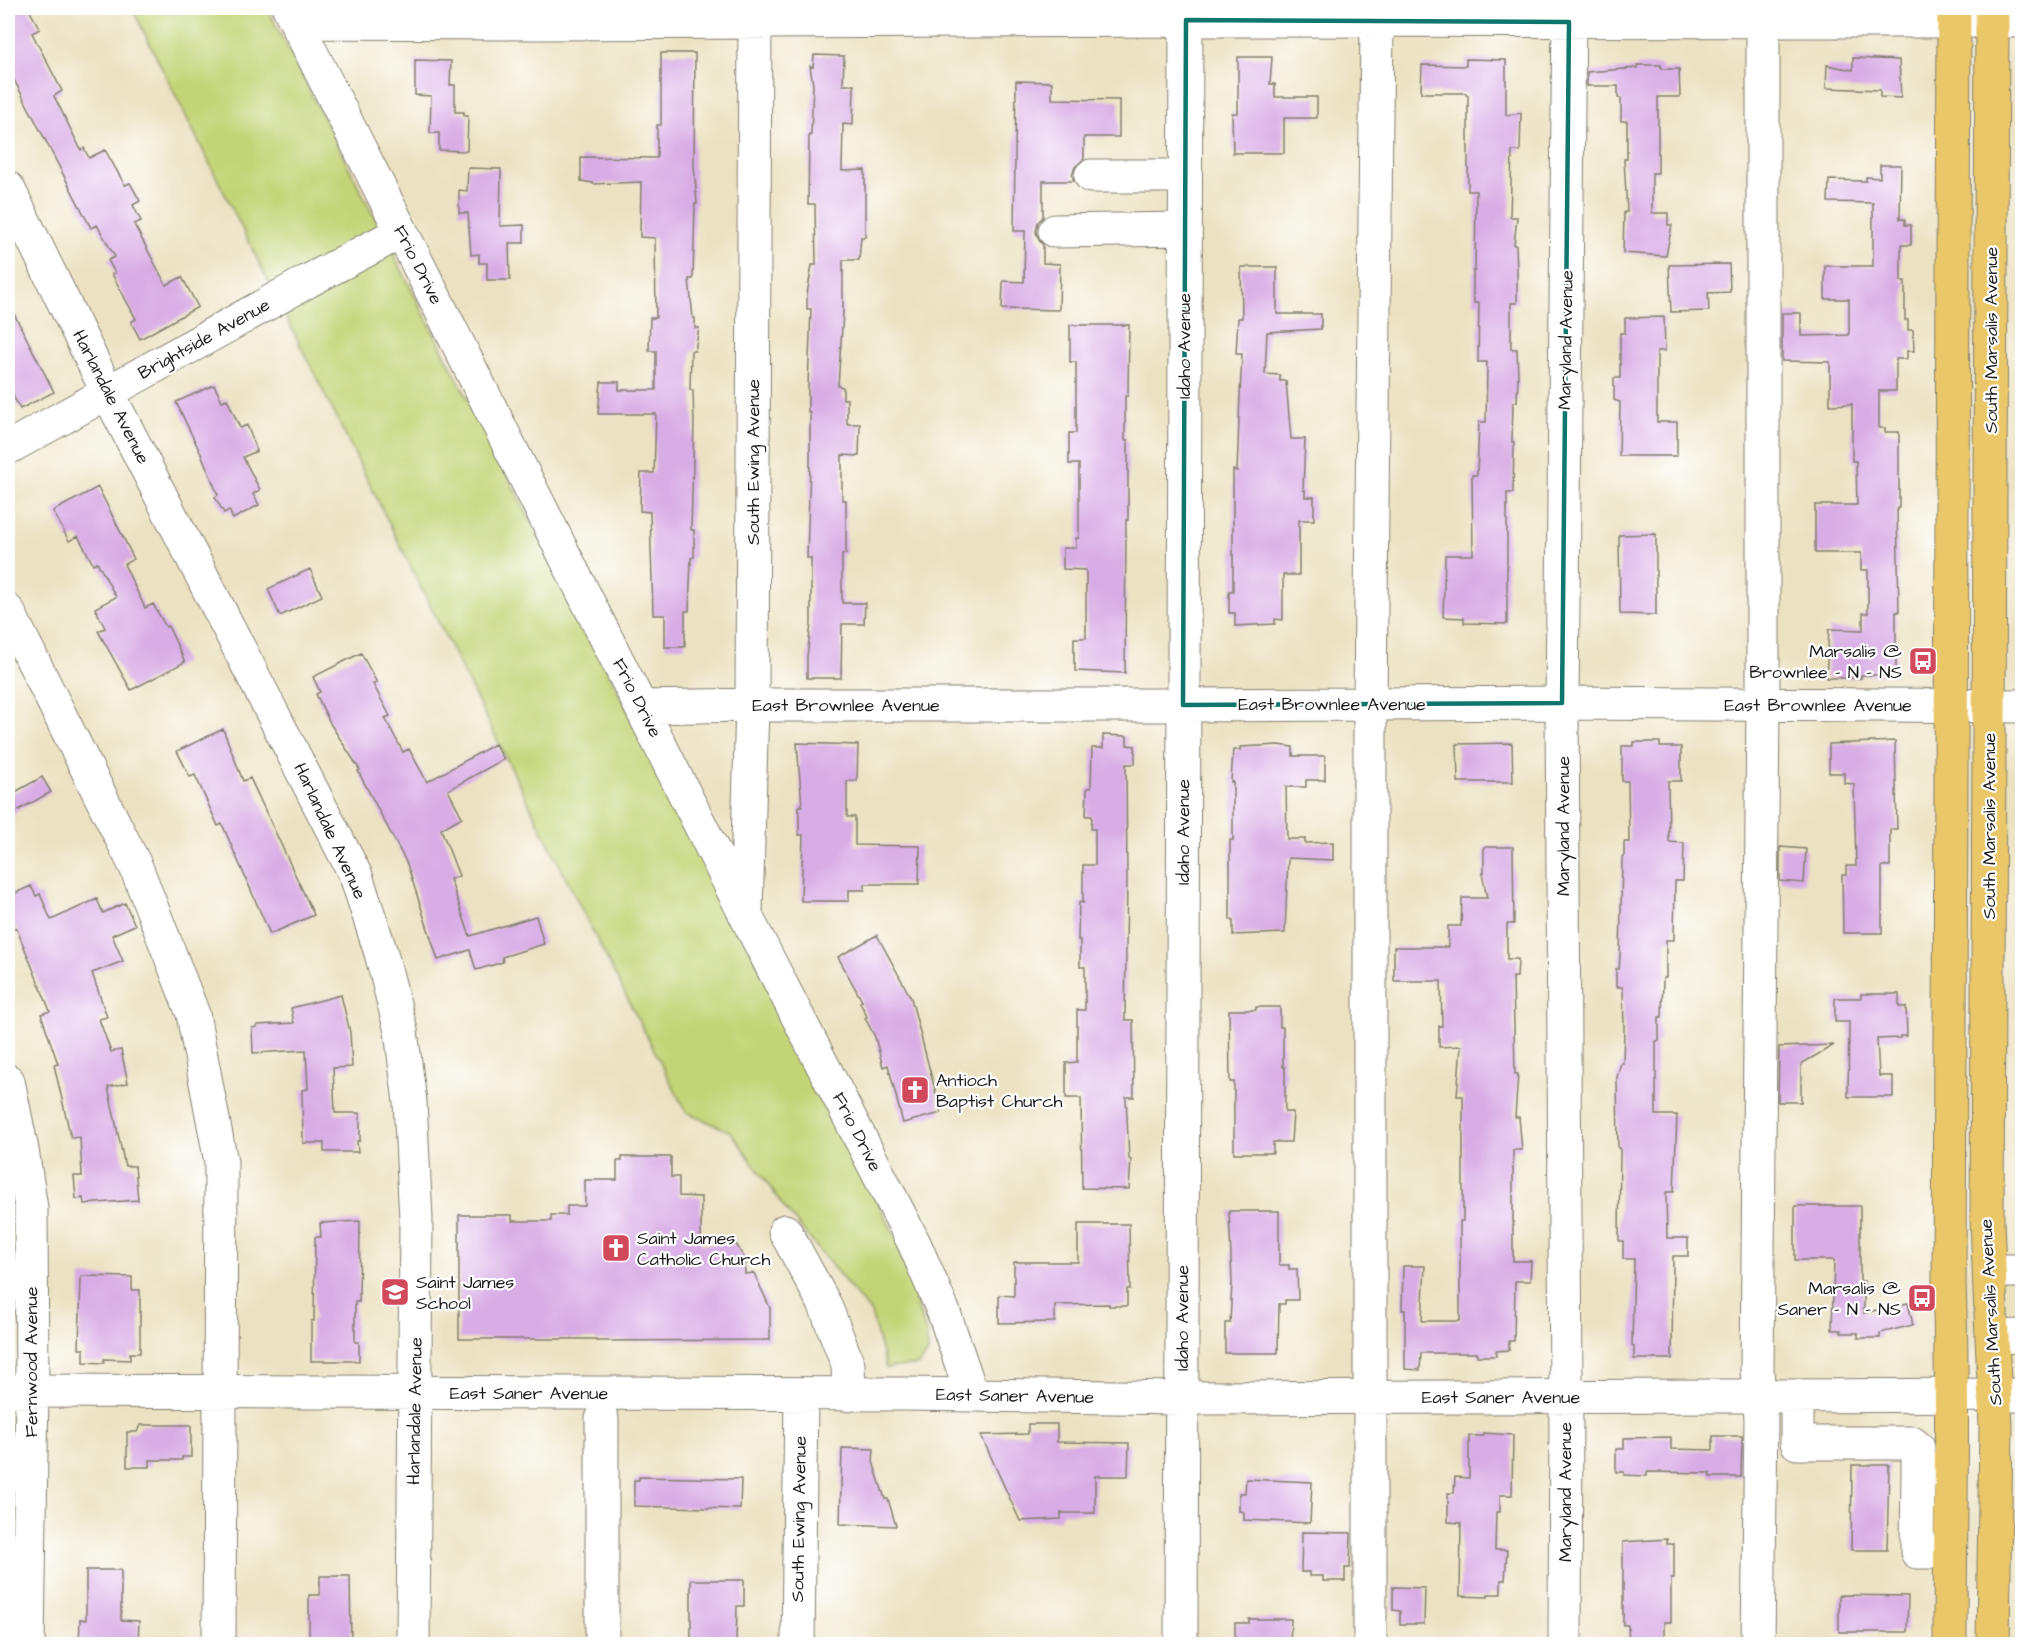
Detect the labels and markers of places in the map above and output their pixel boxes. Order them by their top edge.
place label: Marsalis @ Brownlee - N - NS [1749,639,1902,685]
bus stop icon: Marsalis @ Brownlee - N - NS [1907,645,1939,677]
place label: Antioch Baptist Church [936,1068,1063,1114]
church icon: Antioch Baptist Church [899,1074,931,1106]
place label: Saint James Catholic Church [637,1226,770,1272]
church icon: Saint James Catholic Church [600,1232,632,1264]
place label: Saint James School [416,1270,514,1316]
school or university icon: Saint James School [379,1276,411,1308]
place label: Marsalis @ Saner - N - NS [1777,1276,1901,1322]
bus stop icon: Marsalis @ Saner - N - NS [1906,1282,1938,1314]

